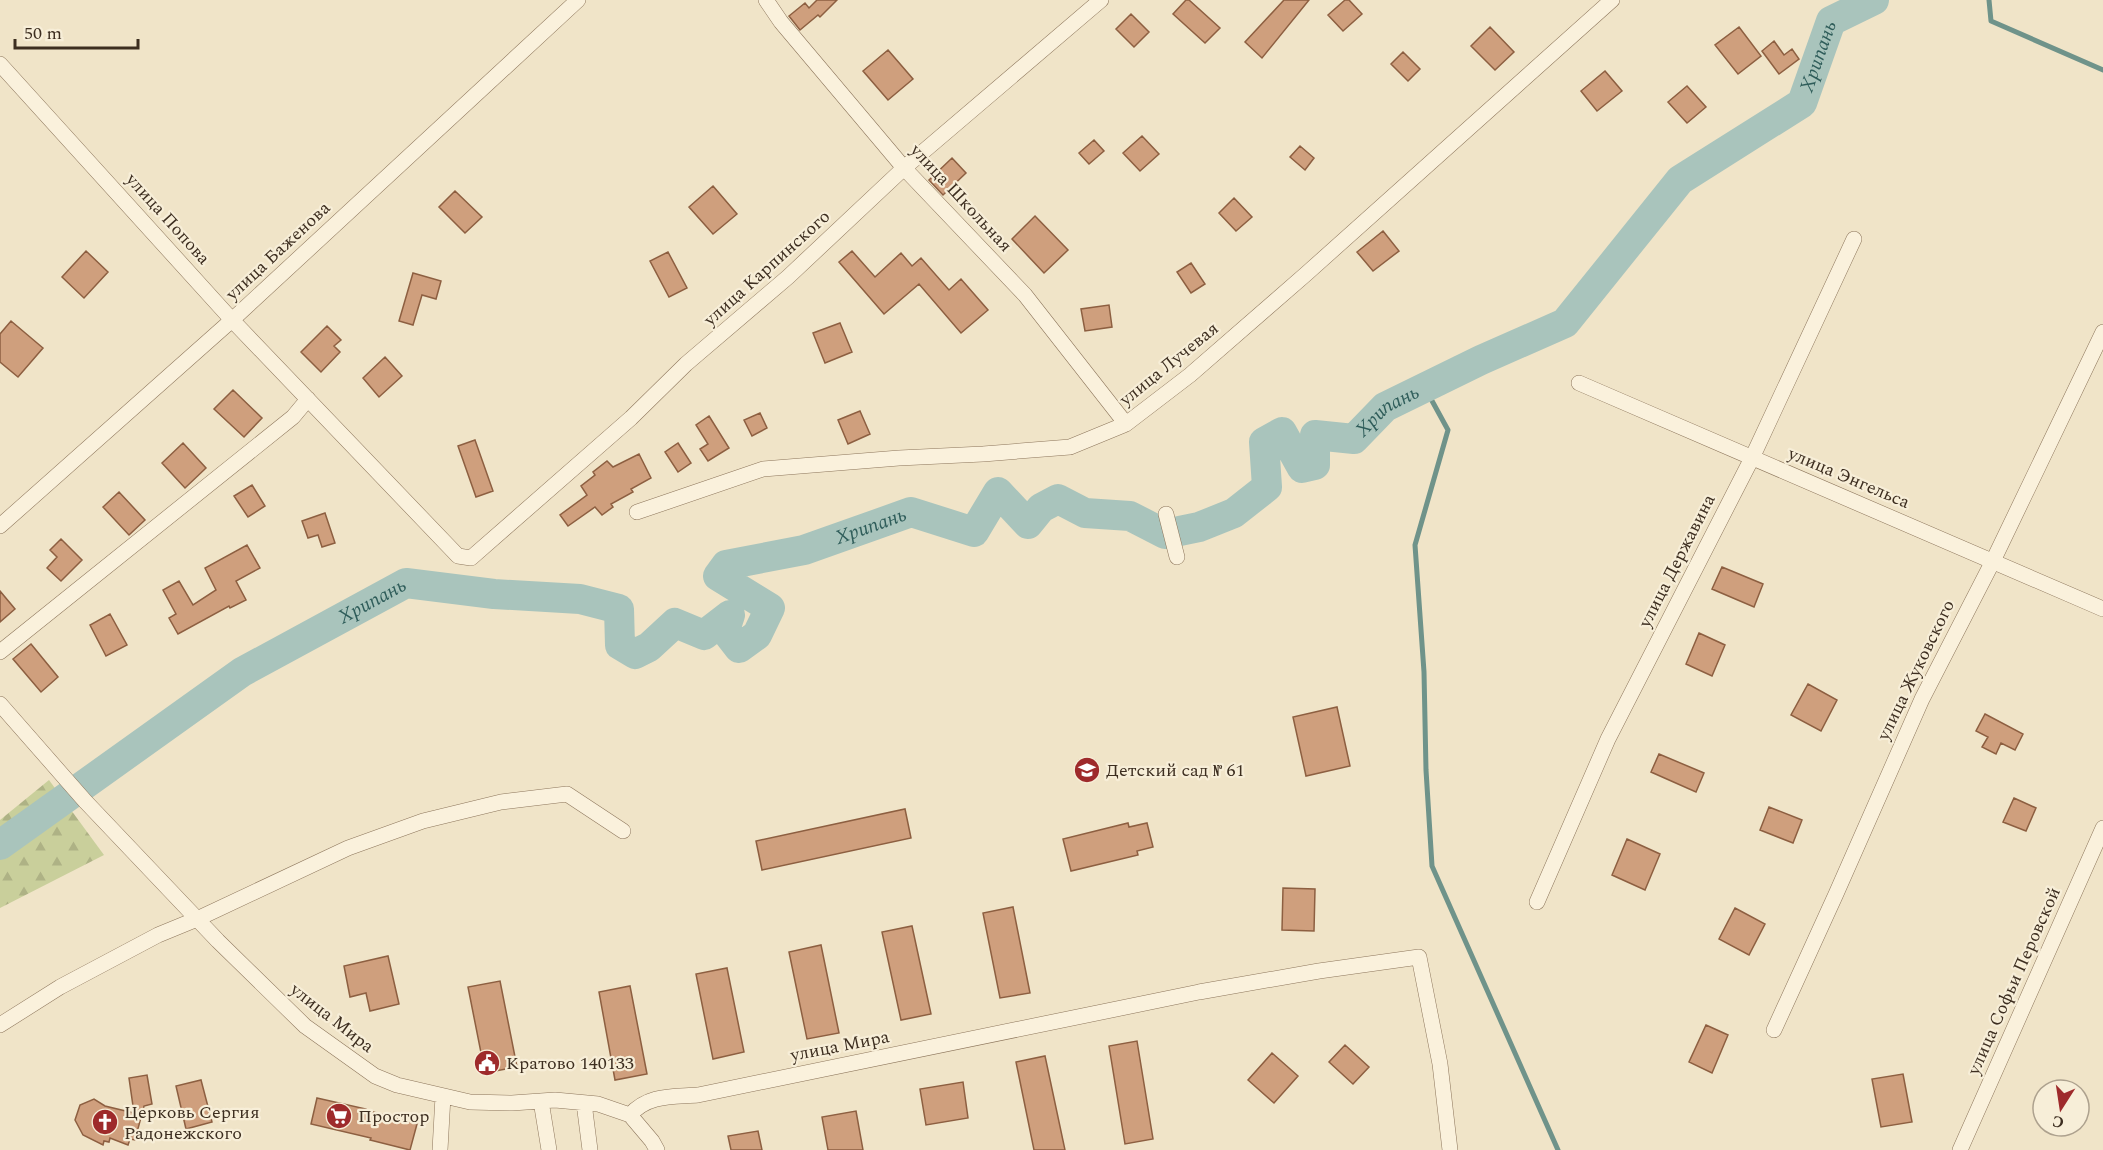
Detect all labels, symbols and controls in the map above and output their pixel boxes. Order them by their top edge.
scale bar [15,12,138,50]
water label: Хрипань [1792,16,1845,97]
text: 50 m [24,20,62,47]
street label: улица Школьная [903,137,1018,258]
street label: улица Попова [119,166,217,271]
street label: улица Баженова [219,195,337,308]
street label: улица Карпинского [697,204,836,333]
street label: улица Лучевая [1113,315,1225,413]
water label: Хрипань [1348,377,1425,445]
street label: улица Энгельса [1783,440,1914,516]
street label: улица Державина [1631,489,1722,633]
water label: Хрипань [830,500,911,553]
water label: Хрипань [332,570,412,632]
street label: улица Жуковского [1870,595,1962,746]
school or university icon: Детский сад № 61 [1072,755,1102,785]
place label: Детский сад № 61 [1106,757,1245,784]
street label: улица Софьи Перовской [1960,883,2068,1080]
street label: улица Мира [283,976,380,1060]
street label: улица Мира [787,1023,892,1069]
public building icon: Кратово 140133 [472,1048,502,1078]
place label: Кратово 140133 [506,1050,634,1077]
north arrow [2031,1078,2091,1138]
place label: Церковь Сергия Радонежского [124,1099,260,1147]
supermarket icon: Простор [324,1101,354,1131]
place label: Простор [358,1103,430,1130]
church icon: Церковь Сергия Радонежского [90,1107,120,1137]
text: С [2050,1109,2066,1135]

